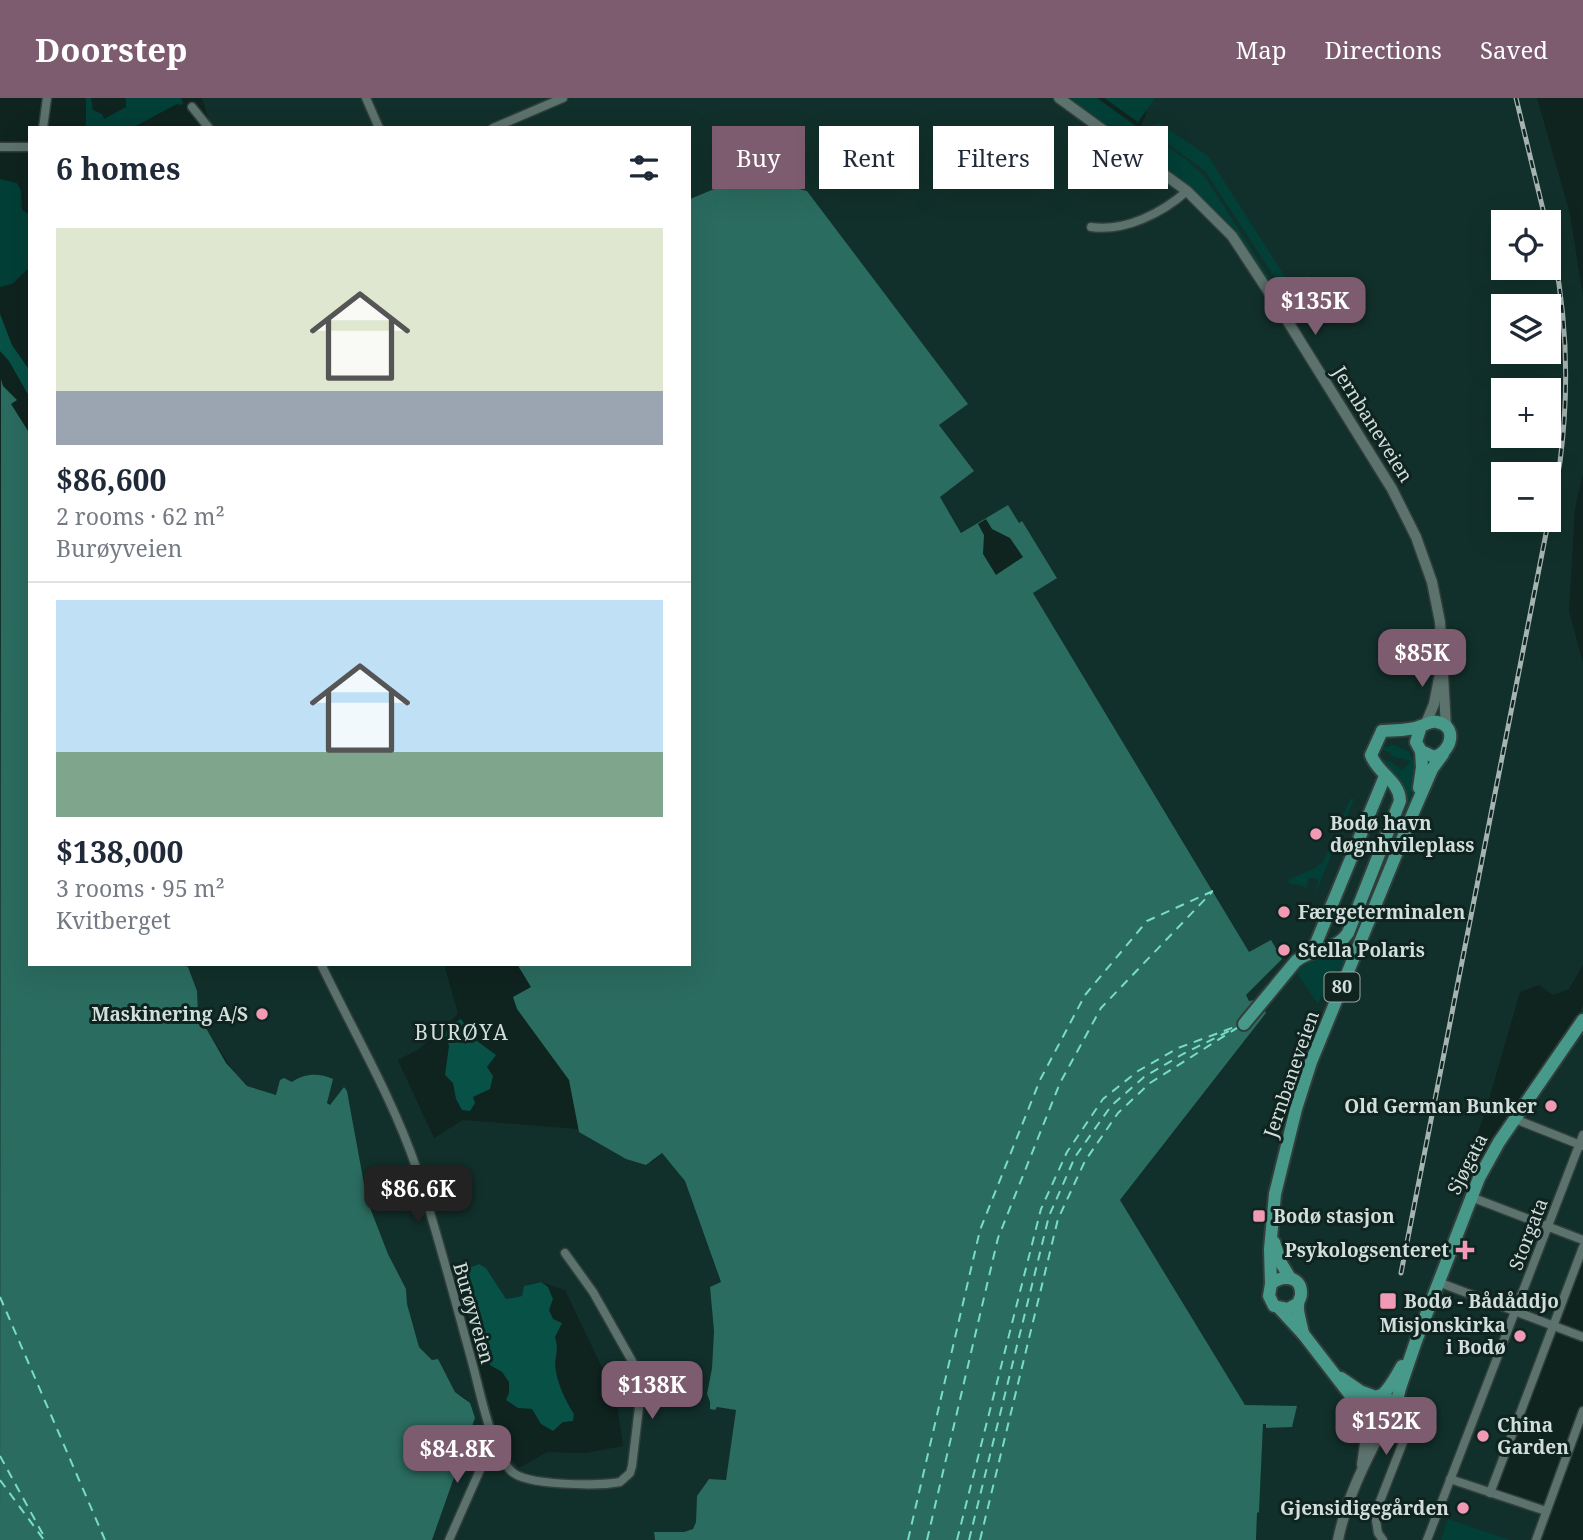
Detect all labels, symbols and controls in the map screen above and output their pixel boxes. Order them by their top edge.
text: Doorstep [35,27,188,72]
text: Map [1236,33,1287,66]
text: Directions [1325,33,1442,66]
text: Saved [1480,33,1548,66]
chip: Buy [712,126,805,189]
chip: Rent [819,126,919,189]
chip: Filters [933,126,1054,189]
chip: New [1068,126,1168,189]
text: 6 homes [56,148,180,189]
icon: filters [625,149,663,187]
map controls [1491,210,1561,532]
button: locate [1491,210,1561,280]
icon: home [297,273,423,399]
pin: $135K [1266,278,1364,337]
text: $135K [1281,284,1349,316]
button: layers [1491,294,1561,364]
street label: Jernbaneveien [1326,360,1419,487]
button: + [1491,378,1561,448]
text: $86,600 [56,459,167,500]
button: − [1491,462,1561,532]
text: 2 rooms · 62 m² [56,500,225,532]
text: Burøyveien [56,532,182,564]
pin: $85K [1381,630,1463,689]
text: $85K [1394,636,1450,668]
icon: home [297,645,423,771]
place label: Bodø havn døgnhvileplass [1330,810,1474,858]
marker: Bodø havn døgnhvileplass [1308,826,1324,842]
text: $138,000 [56,831,183,872]
text: 3 rooms · 95 m² [56,872,225,904]
place label: Færgeterminalen [1298,899,1466,925]
text: Kvitberget [56,904,171,936]
marker: Færgeterminalen [1276,904,1292,920]
place label: Stella Polaris [1298,937,1425,963]
marker: Stella Polaris [1276,942,1292,958]
road number: 80 [1324,972,1360,1002]
place label: Maskinering A/S [91,1001,248,1027]
marker: Maskinering A/S [254,1006,270,1022]
street label: Jernbaneveien [1257,1007,1325,1142]
district label: BURØYA [414,1018,510,1046]
place label: Old German Bunker [1344,1093,1537,1119]
marker: Old German Bunker [1543,1098,1559,1114]
street label: Sjøgata [1441,1129,1493,1199]
pin: $86.6K [361,1166,475,1225]
text: $86.6K [380,1172,456,1204]
street label: Storgata [1502,1194,1554,1274]
place label: Bodø stasjon [1273,1203,1395,1229]
marker: Bodø stasjon [1251,1208,1267,1224]
place label: Psykologsenteret [1285,1237,1449,1263]
marker: Psykologsenteret [1455,1240,1475,1260]
street label: Burøyveien [447,1259,501,1367]
place label: Bodø - Bådåddjo [1404,1288,1559,1314]
marker: Bodø - Bådåddjo [1378,1291,1398,1311]
place label: Misjonskirka i Bodø [1380,1312,1506,1360]
marker: Misjonskirka i Bodø [1512,1328,1528,1344]
pin: $138K [603,1362,701,1421]
text: $138K [618,1368,686,1400]
pin: $152K [1337,1398,1435,1457]
text: $152K [1352,1404,1420,1436]
place label: China Garden [1497,1412,1569,1460]
pin: $84.8K [400,1426,514,1485]
marker: China Garden [1475,1428,1491,1444]
text: $84.8K [419,1432,495,1464]
place label: Gjensidigegården [1280,1495,1449,1521]
marker: Gjensidigegården [1455,1500,1471,1516]

